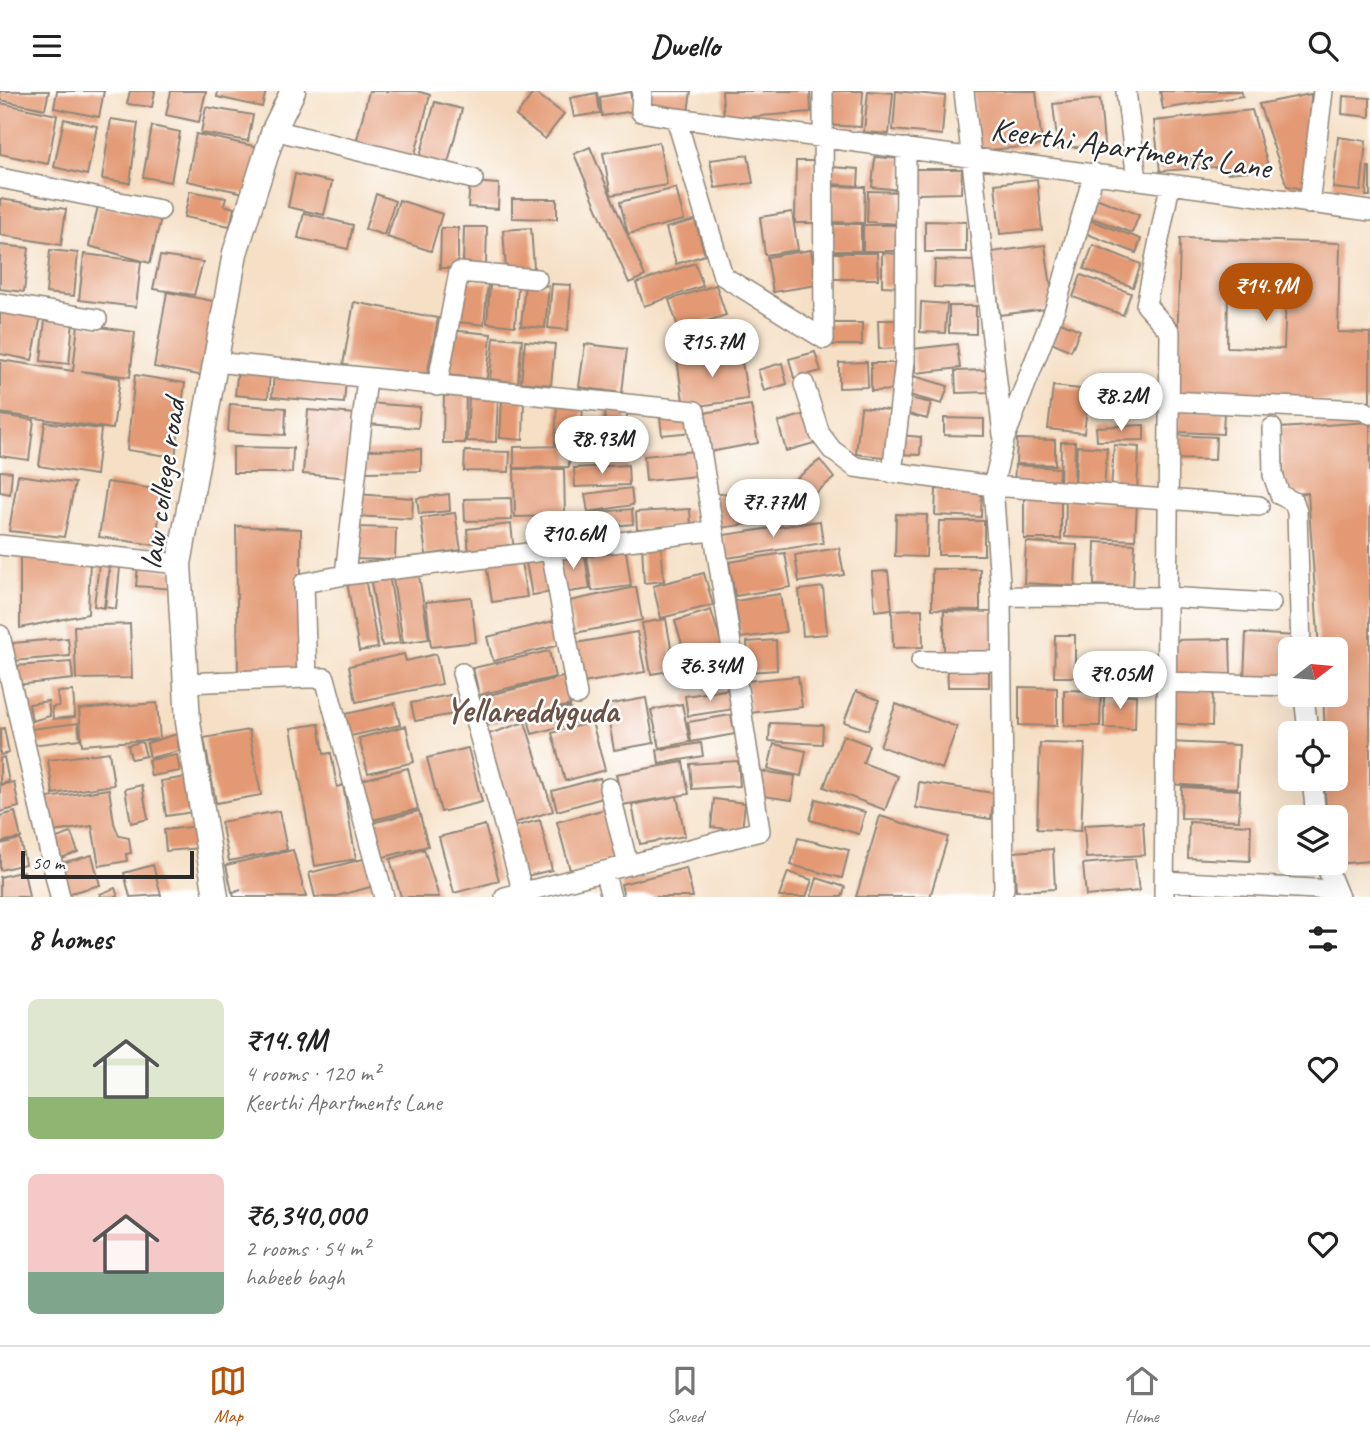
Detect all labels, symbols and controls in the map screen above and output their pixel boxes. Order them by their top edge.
text: Dwello [650,25,720,66]
icon: menu [28,27,66,65]
icon: search [1304,27,1342,65]
street label: Keerthi Apartments Lane [988,108,1276,189]
pin: ₹14.9M [1209,264,1323,323]
text: ₹14.9M [1235,271,1297,300]
pin: ₹15.7M [655,320,769,379]
text: ₹15.7M [681,327,743,356]
pin: ₹8.2M [1072,373,1170,433]
text: ₹8.2M [1095,381,1147,410]
street label: law college road [129,391,195,572]
pin: ₹8.93M [545,417,659,476]
text: ₹8.93M [571,424,633,453]
pin: ₹7.77M [716,479,830,539]
text: ₹7.77M [742,487,804,516]
pin: ₹10.6M [516,511,630,571]
text: ₹10.6M [541,519,605,548]
north arrow [1278,637,1348,707]
map controls [1278,637,1348,875]
pin: ₹6.34M [653,643,767,703]
text: ₹6.34M [678,651,742,680]
pin: ₹9.05M [1063,651,1177,711]
text: ₹9.05M [1089,659,1151,688]
district label: Yellareddyguda [446,688,621,733]
button: locate [1278,721,1348,791]
button: layers [1278,805,1348,875]
scale bar [21,848,194,880]
text: 50 m [32,851,64,875]
text: 8 homes [28,920,113,958]
icon: filters [1304,920,1342,958]
text: ₹14.9M [245,1021,326,1059]
icon: home [84,1027,168,1111]
icon: heart [1304,1050,1342,1088]
text: 4 rooms · 120 m² [245,1059,380,1088]
text: Keerthi Apartments Lane [245,1088,442,1117]
text: ₹6,340,000 [245,1196,366,1234]
icon: home [84,1202,168,1286]
icon: heart [1304,1225,1342,1263]
text: 2 rooms · 54 m² [245,1234,369,1263]
text: habeeb bagh [245,1263,345,1292]
tab: Map [209,1362,247,1428]
tab: Saved [666,1362,704,1428]
tab: Home [1123,1362,1161,1428]

